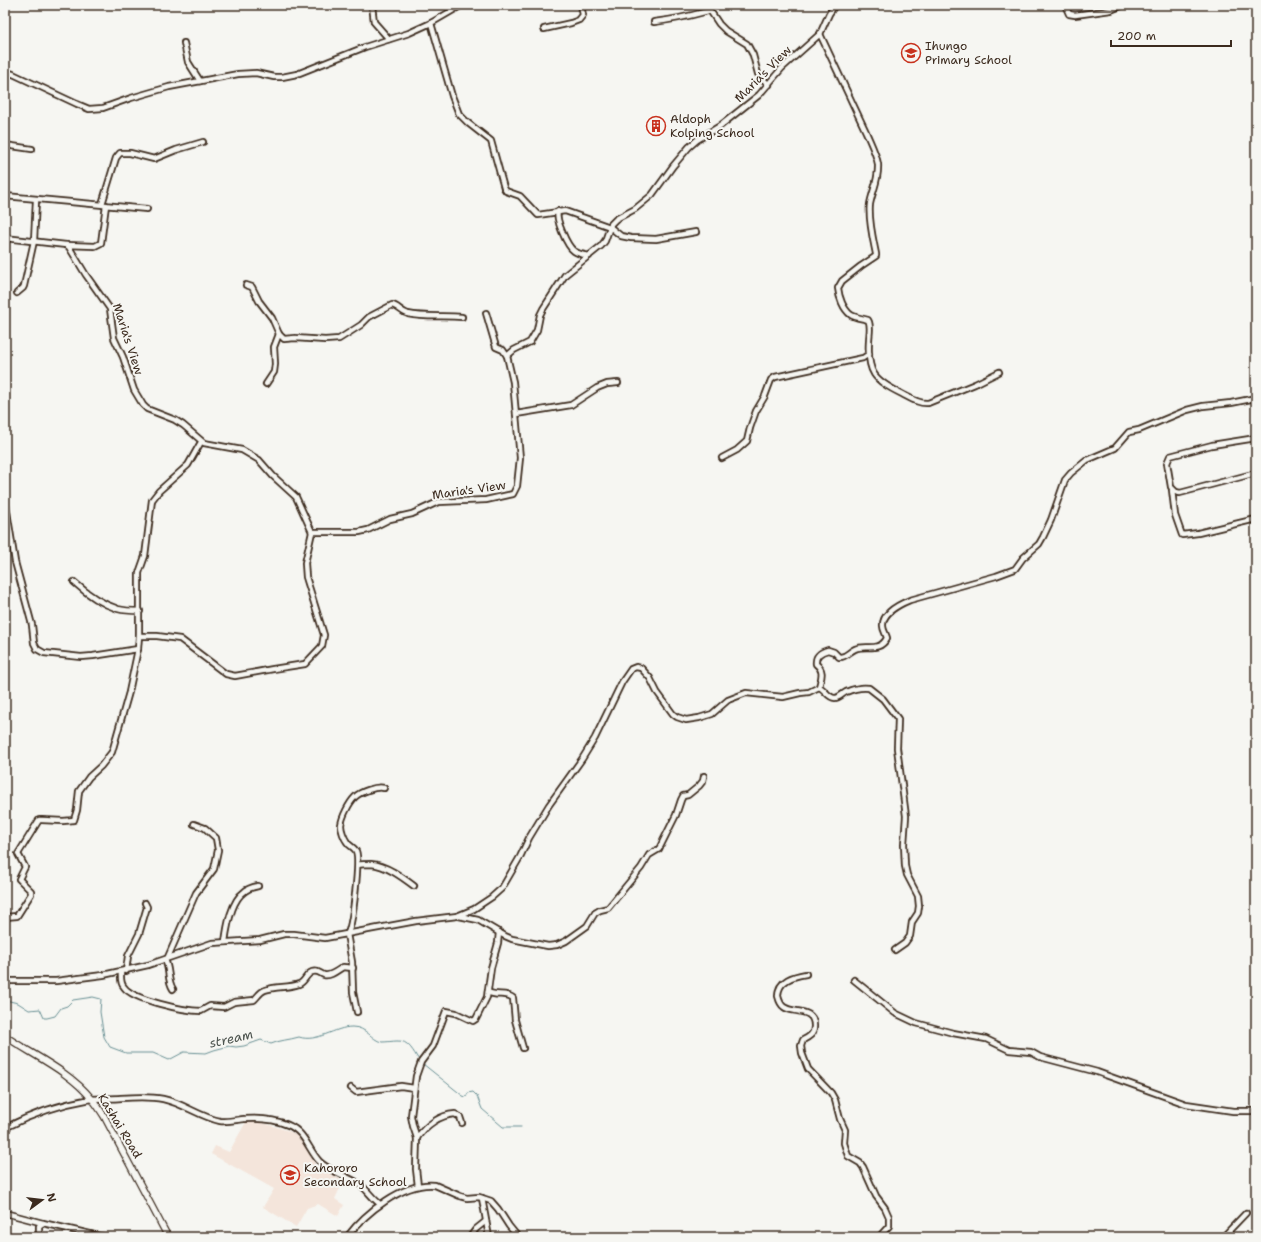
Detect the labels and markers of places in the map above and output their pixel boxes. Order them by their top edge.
place label: Ihungo Primary School [925,38,1012,68]
school or university icon: Ihungo Primary School [900,42,922,64]
place label: Aldoph Kolping School [670,111,755,141]
building icon: Aldoph Kolping School [645,115,667,137]
place label: Kahororo Secondary School [304,1160,407,1190]
school or university icon: Kahororo Secondary School [279,1164,301,1186]

